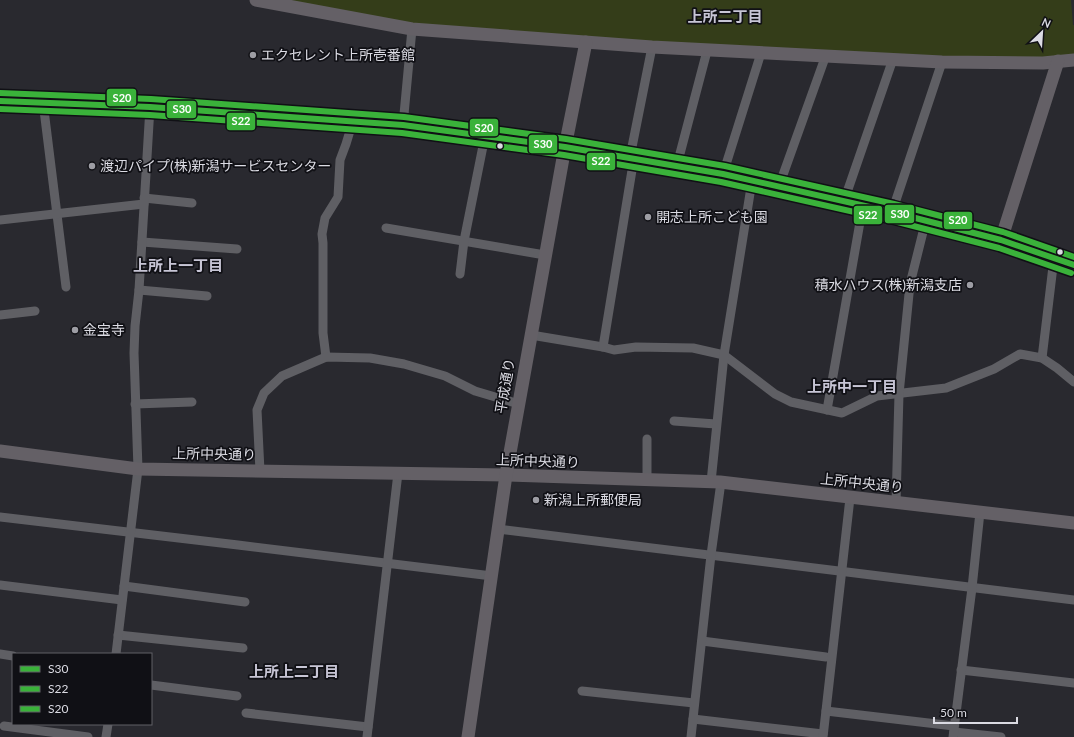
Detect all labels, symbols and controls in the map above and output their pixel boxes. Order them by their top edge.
district label: 上所二丁目 [687,7,763,25]
north arrow [1022,12,1062,52]
text: N [1040,15,1053,30]
place label: エクセレント上所壱番館 [261,46,415,63]
marker: エクセレント上所壱番館 [248,50,258,60]
line badge: S20 [106,88,137,107]
text: S20 [113,91,132,104]
line badge: S30 [166,100,197,119]
text: S30 [173,102,192,115]
line badge: S22 [226,112,256,131]
text: S22 [232,114,250,127]
line badge: S20 [469,118,499,137]
text: S20 [475,121,494,134]
line badge: S30 [528,134,558,154]
text: S30 [534,137,553,150]
unlabelled marker [495,141,505,151]
line badge: S22 [586,152,616,171]
text: S22 [592,154,610,167]
place label: 渡辺パイプ(株)新潟サービスセンター [100,157,331,174]
marker: 渡辺パイプ(株)新潟サービスセンター [87,161,97,171]
line badge: S30 [884,204,915,224]
line badge: S22 [853,205,883,225]
text: S30 [891,207,910,220]
place label: 開志上所こども園 [656,208,768,225]
text: S22 [859,208,877,221]
line badge: S20 [943,211,973,230]
marker: 開志上所こども園 [643,212,653,222]
text: S20 [949,213,968,226]
unlabelled marker [1055,247,1065,257]
district label: 上所上一丁目 [133,256,223,274]
place label: 積水ハウス(株)新潟支店 [815,276,962,293]
marker: 積水ハウス(株)新潟支店 [965,280,975,290]
place label: 金宝寺 [83,321,125,338]
marker: 金宝寺 [70,325,80,335]
street label: 平成通り [491,357,518,415]
district label: 上所中一丁目 [807,377,897,395]
street label: 上所中央通り [172,444,256,463]
street label: 上所中央通り [496,451,580,470]
street label: 上所中央通り [819,470,905,495]
place label: 新潟上所郵便局 [544,491,642,508]
marker: 新潟上所郵便局 [531,495,541,505]
legend [12,653,152,725]
text: S30 [48,661,68,676]
district label: 上所上二丁目 [249,662,339,680]
text: S22 [48,681,68,696]
scale bar [934,699,1017,725]
text: S20 [48,701,68,716]
text: 50 m [940,705,967,720]

